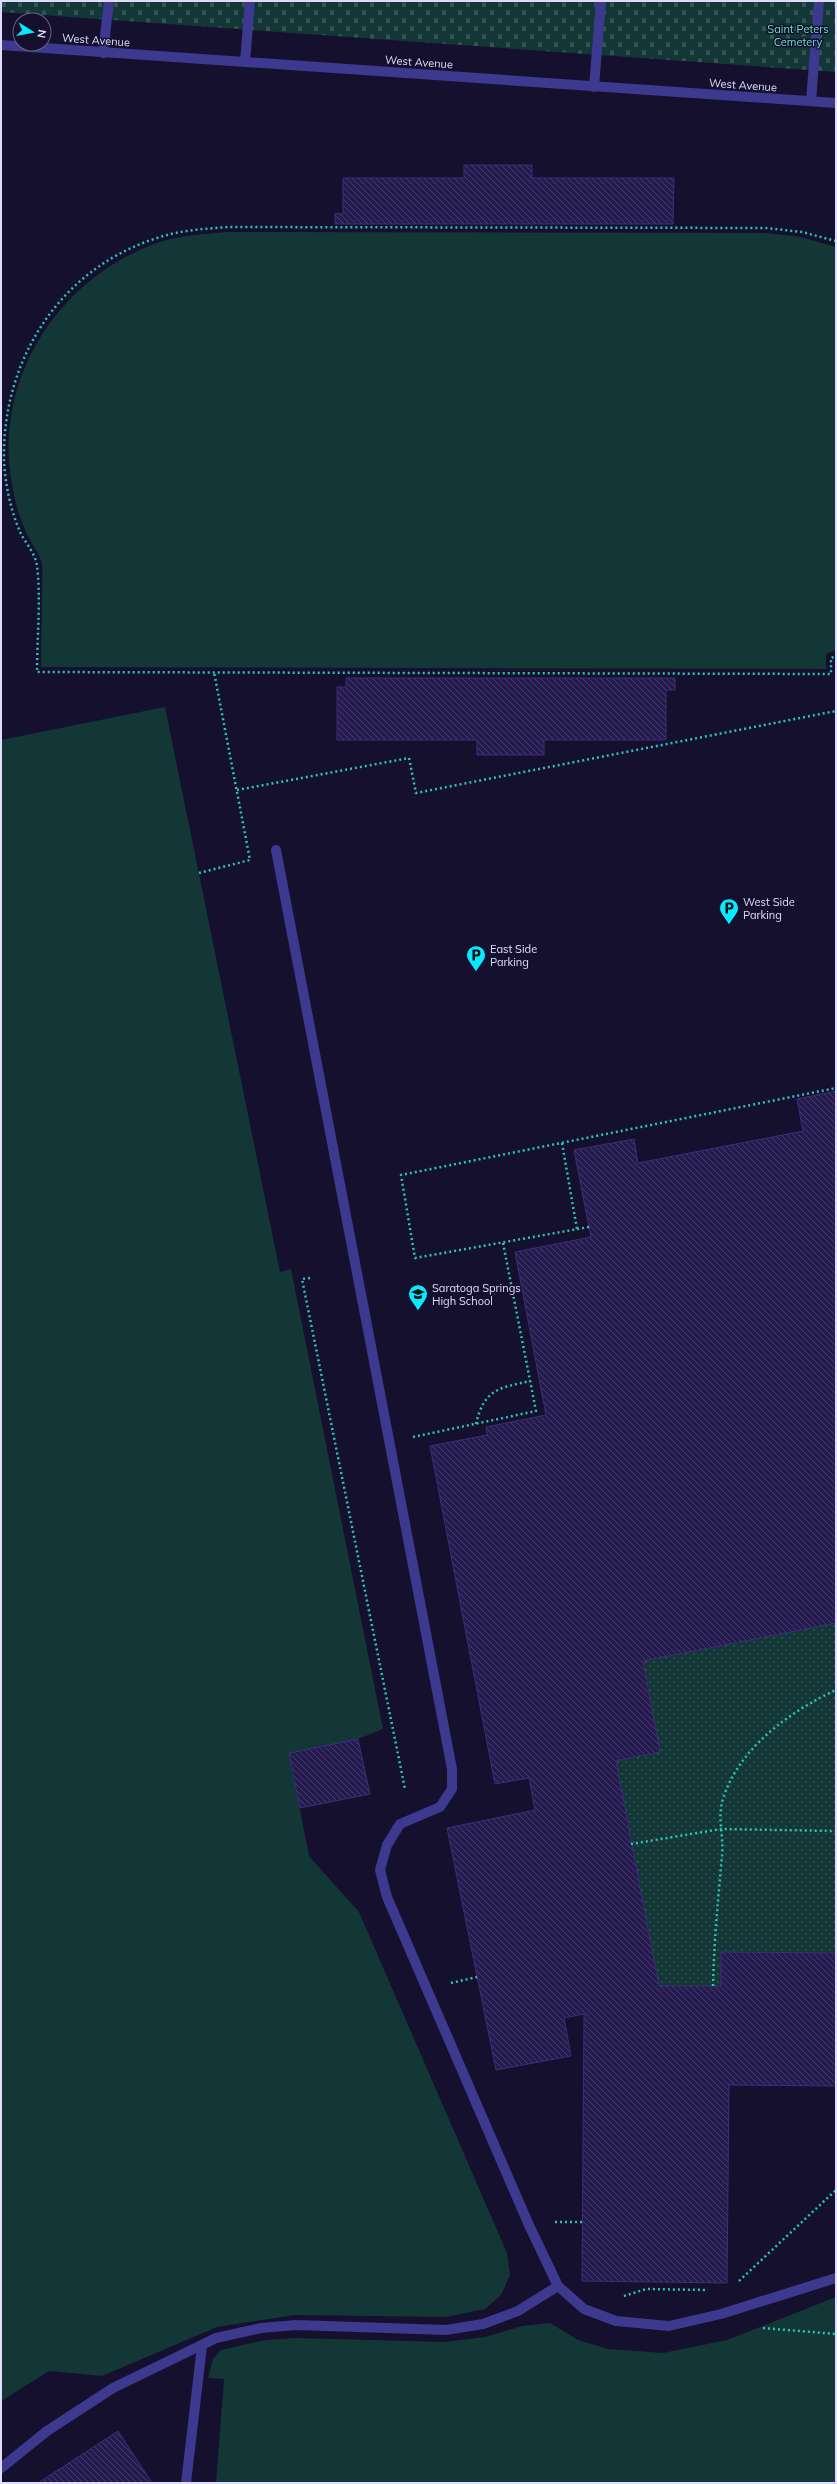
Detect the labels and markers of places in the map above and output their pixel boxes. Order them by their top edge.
place label: West Side Parking [743,895,795,922]
parking icon: West Side Parking [718,897,740,925]
place label: East Side Parking [490,942,537,969]
parking icon: East Side Parking [465,944,487,972]
place label: Saratoga Springs High School [432,1281,521,1308]
school or university icon: Saratoga Springs High School [407,1283,429,1311]

